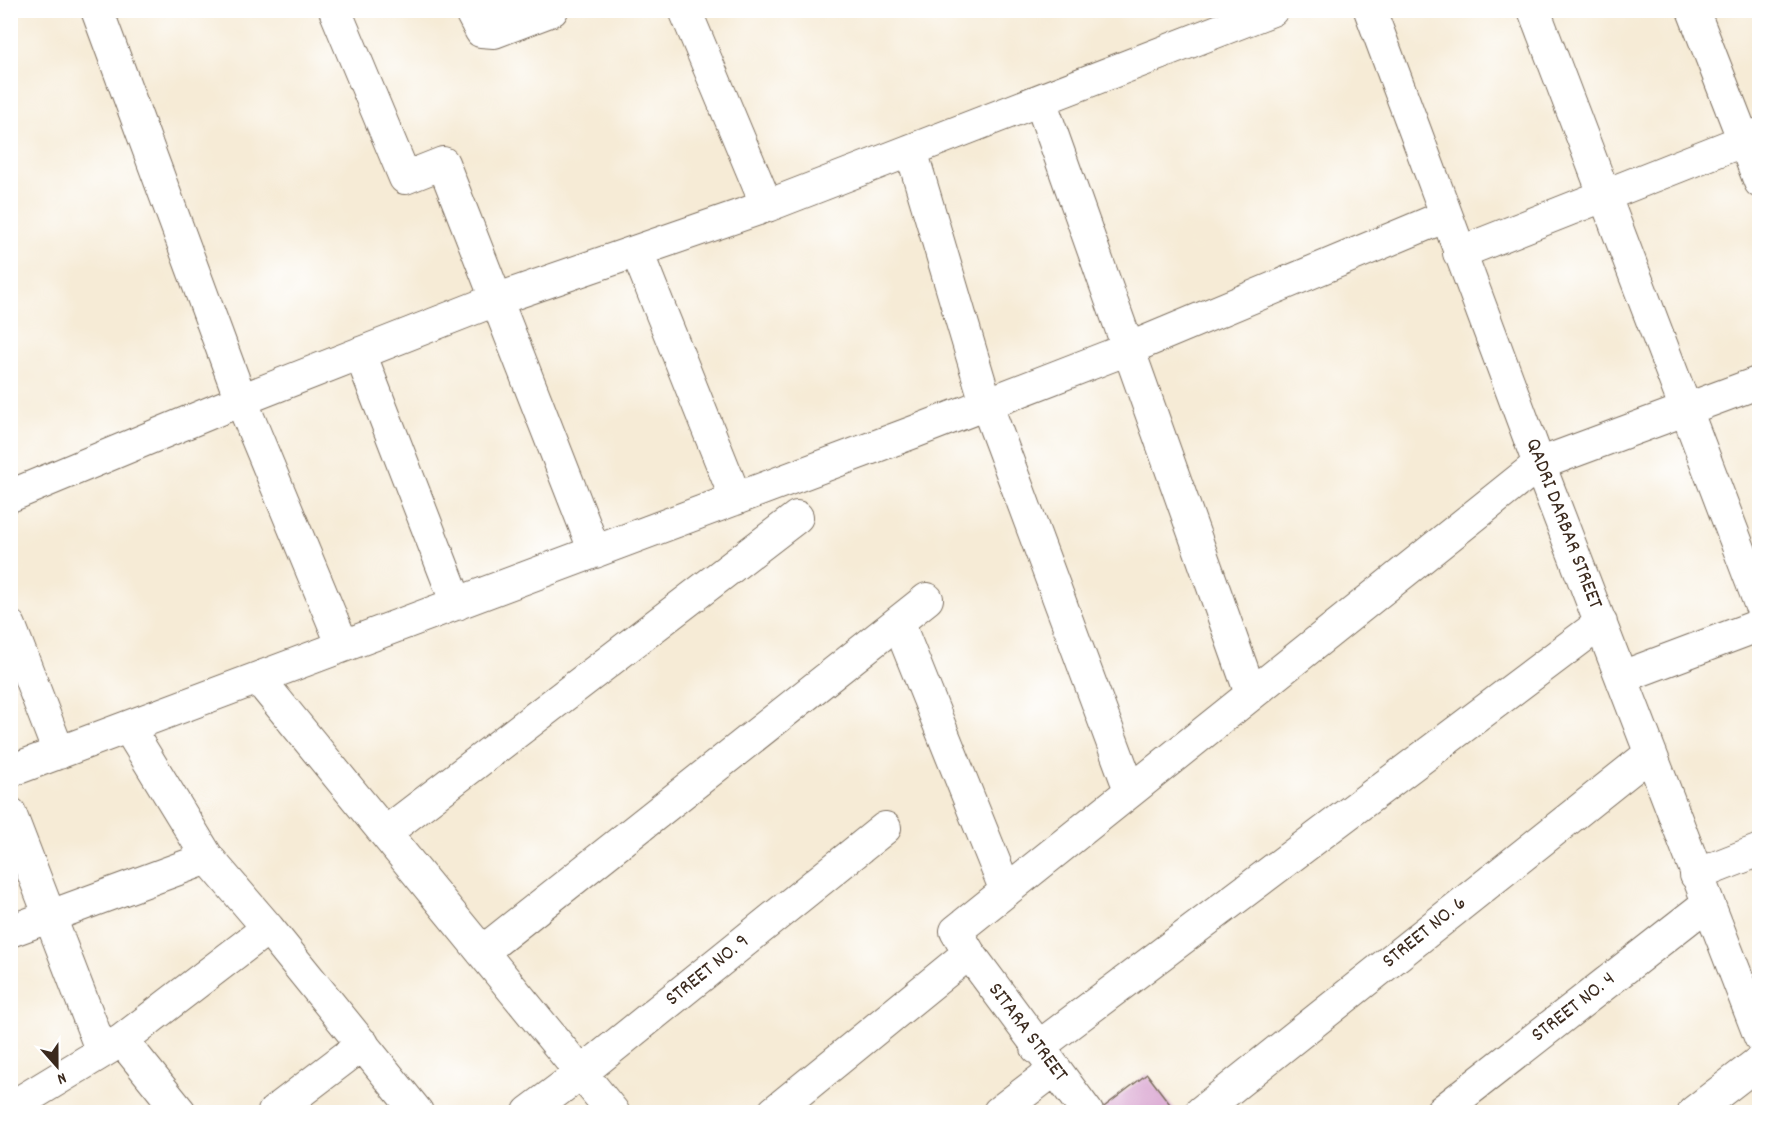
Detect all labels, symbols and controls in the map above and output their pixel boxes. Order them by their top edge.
street label: QADRI DARBAR STREET [1517,434,1610,614]
street label: STREET NO. 6 [1376,890,1474,976]
street label: STREET NO. 9 [660,928,756,1014]
street label: STREET NO. 4 [1526,966,1622,1050]
street label: SITARA STREET [980,977,1075,1089]
north arrow [27,1036,87,1096]
text: N [54,1066,69,1090]

